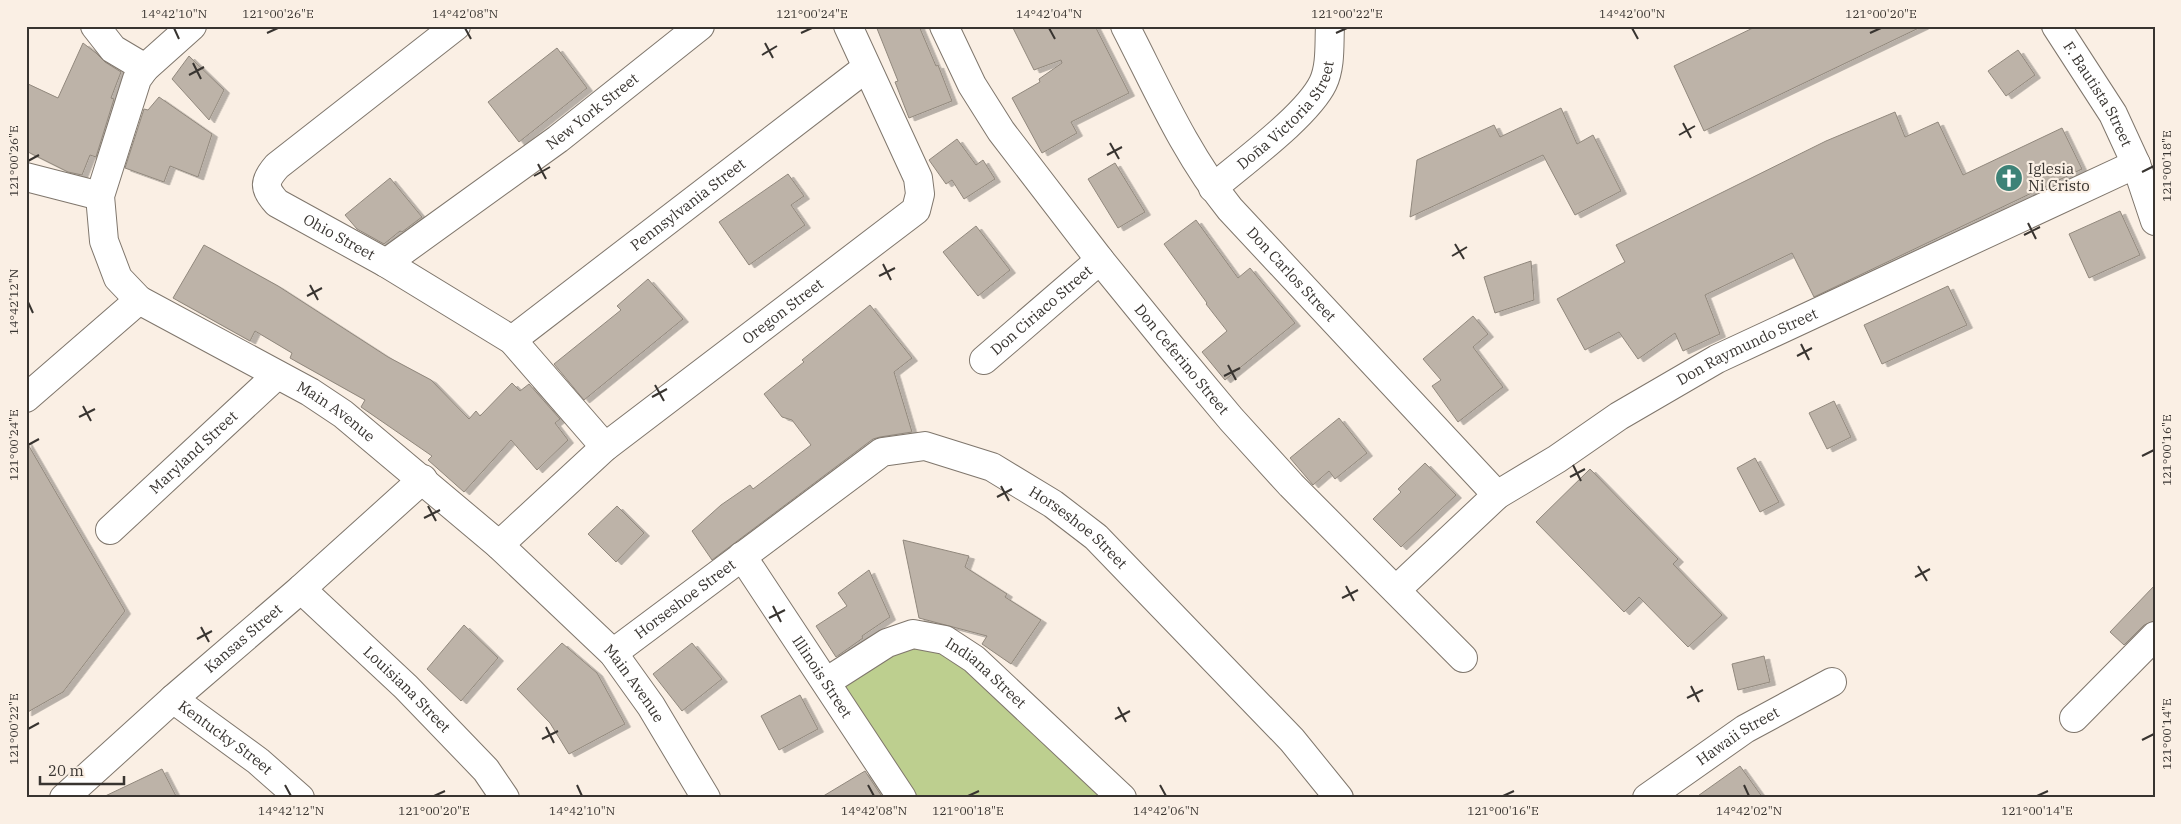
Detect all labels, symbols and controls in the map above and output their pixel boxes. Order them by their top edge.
text: 14°42'10"N [141,6,207,21]
text: 121°00'26"E [242,6,314,21]
text: 14°42'08"N [432,6,498,21]
text: 121°00'24"E [776,6,848,21]
text: 14°42'04"N [1016,6,1082,21]
text: 121°00'22"E [1311,6,1383,21]
text: 14°42'00"N [1599,6,1665,21]
text: 121°00'20"E [1845,6,1917,21]
street label: F. Bautista Street [2060,38,2137,149]
street label: Doña Victoria Street [1233,60,1338,173]
street label: New York Street [542,69,642,154]
text: 121°00'26"E [6,125,21,197]
text: 121°00'18"E [2159,130,2174,202]
street label: Pennsylvania Street [626,154,749,255]
place label: Iglesia Ni Cristo [2028,159,2090,195]
church icon: Iglesia Ni Cristo [1994,163,2024,193]
street label: Ohio Street [300,209,378,264]
street label: Don Carlos Street [1243,223,1340,325]
street label: Don Ciriaco Street [987,261,1096,359]
text: 14°42'12"N [6,269,21,335]
street label: Oregon Street [738,274,827,348]
street label: Don Ceferino Street [1131,300,1233,418]
street label: Don Raymundo Street [1673,304,1820,389]
street label: Main Avenue [294,377,379,446]
street label: Maryland Street [145,407,241,498]
text: 121°00'24"E [6,409,21,481]
text: 121°00'16"E [2159,414,2174,486]
street label: Horseshoe Street [1026,482,1131,573]
street label: Horseshoe Street [631,555,739,643]
street label: Kansas Street [200,599,286,677]
street label: Illinois Street [788,632,856,721]
street label: Indiana Street [942,633,1030,712]
street label: Main Avenue [600,640,669,726]
street label: Louisiana Street [360,642,455,736]
text: 121°00'22"E [6,693,21,765]
street label: Kentucky Street [175,696,277,778]
text: 121°00'14"E [2159,698,2174,770]
street label: Hawaii Street [1692,702,1782,769]
scale bar [40,754,124,786]
text: 20 m [48,761,84,780]
text: 14°42'12"N [258,803,324,818]
text: 121°00'20"E [398,803,470,818]
text: 14°42'10"N [549,803,615,818]
text: 14°42'08"N [841,803,907,818]
text: 121°00'18"E [932,803,1004,818]
text: 14°42'06"N [1133,803,1199,818]
text: 121°00'16"E [1467,803,1539,818]
text: 14°42'02"N [1716,803,1782,818]
text: 121°00'14"E [2001,803,2073,818]

